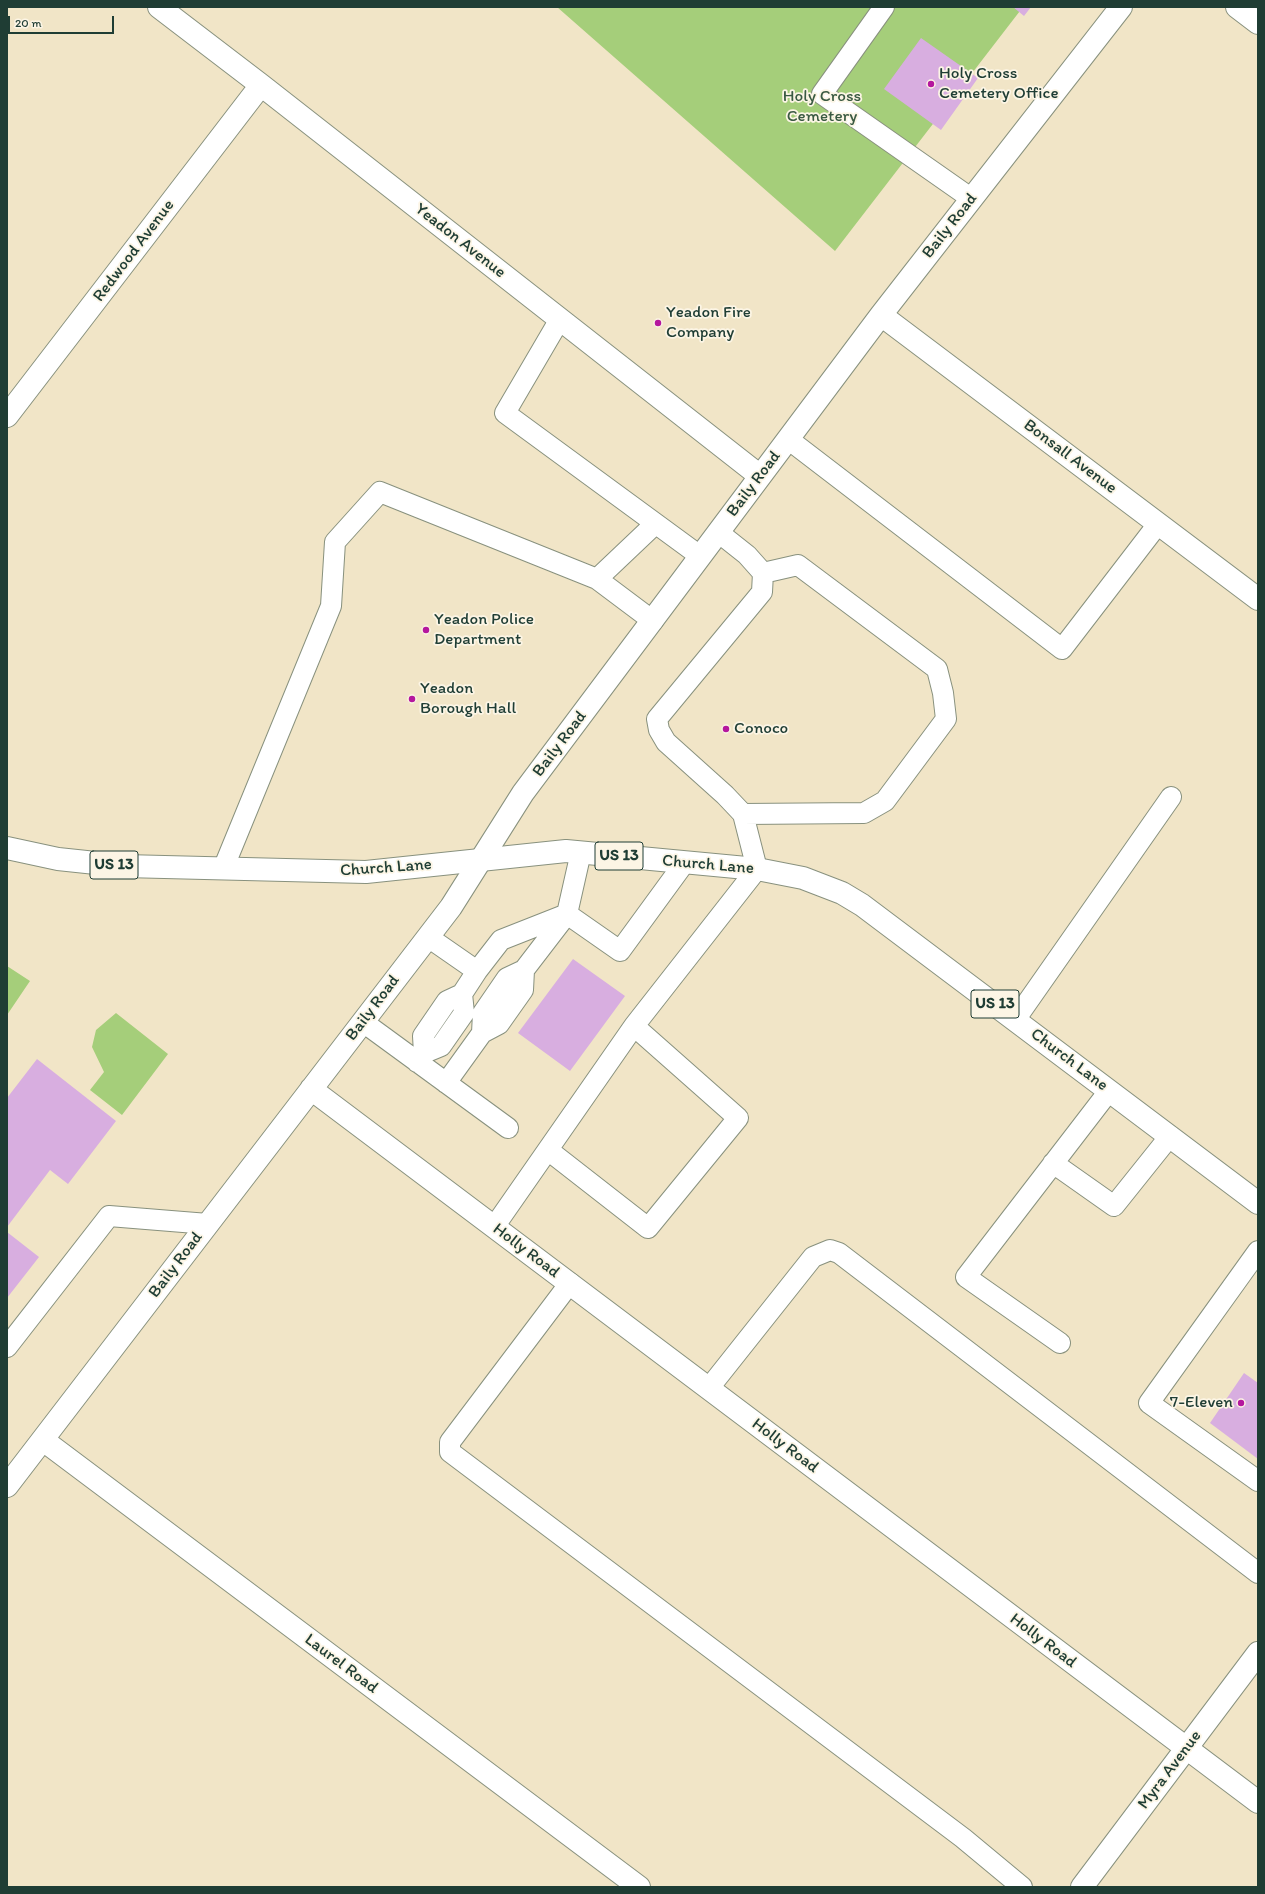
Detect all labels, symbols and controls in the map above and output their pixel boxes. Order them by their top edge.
scale bar [10,8,116,34]
text: 20 m [15,16,42,30]
place label: Holy Cross Cemetery Office [939,64,1059,104]
marker: Holy Cross Cemetery Office [926,79,936,89]
park label: Holy Cross Cemetery [783,87,861,127]
street label: Baily Road [918,189,982,263]
street label: Redwood Avenue [89,196,179,306]
street label: Yeadon Avenue [410,199,510,283]
place label: Yeadon Fire Company [666,303,751,343]
marker: Yeadon Fire Company [653,318,663,328]
street label: Bonsall Avenue [1019,415,1121,499]
street label: Baily Road [723,447,785,521]
place label: Yeadon Police Department [434,610,534,650]
marker: Yeadon Police Department [421,625,431,635]
place label: Yeadon Borough Hall [420,679,516,719]
marker: Yeadon Borough Hall [407,694,417,704]
street label: Baily Road [529,707,591,781]
place label: Conoco [734,719,788,739]
marker: Conoco [721,724,731,734]
road number: US 13 [595,842,643,870]
road number: US 13 [90,851,138,879]
street label: Church Lane [661,851,755,879]
street label: Church Lane [339,855,433,881]
street label: Baily Road [342,971,404,1045]
road number: US 13 [971,990,1019,1018]
street label: Church Lane [1026,1024,1112,1096]
street label: Holly Road [488,1219,564,1283]
street label: Baily Road [145,1228,207,1302]
place label: 7-Eleven [1170,1393,1233,1413]
marker: 7-Eleven [1236,1398,1246,1408]
street label: Holly Road [747,1414,823,1478]
street label: Holly Road [1005,1609,1081,1673]
street label: Laurel Road [300,1630,382,1698]
street label: Myra Avenue [1134,1726,1206,1814]

